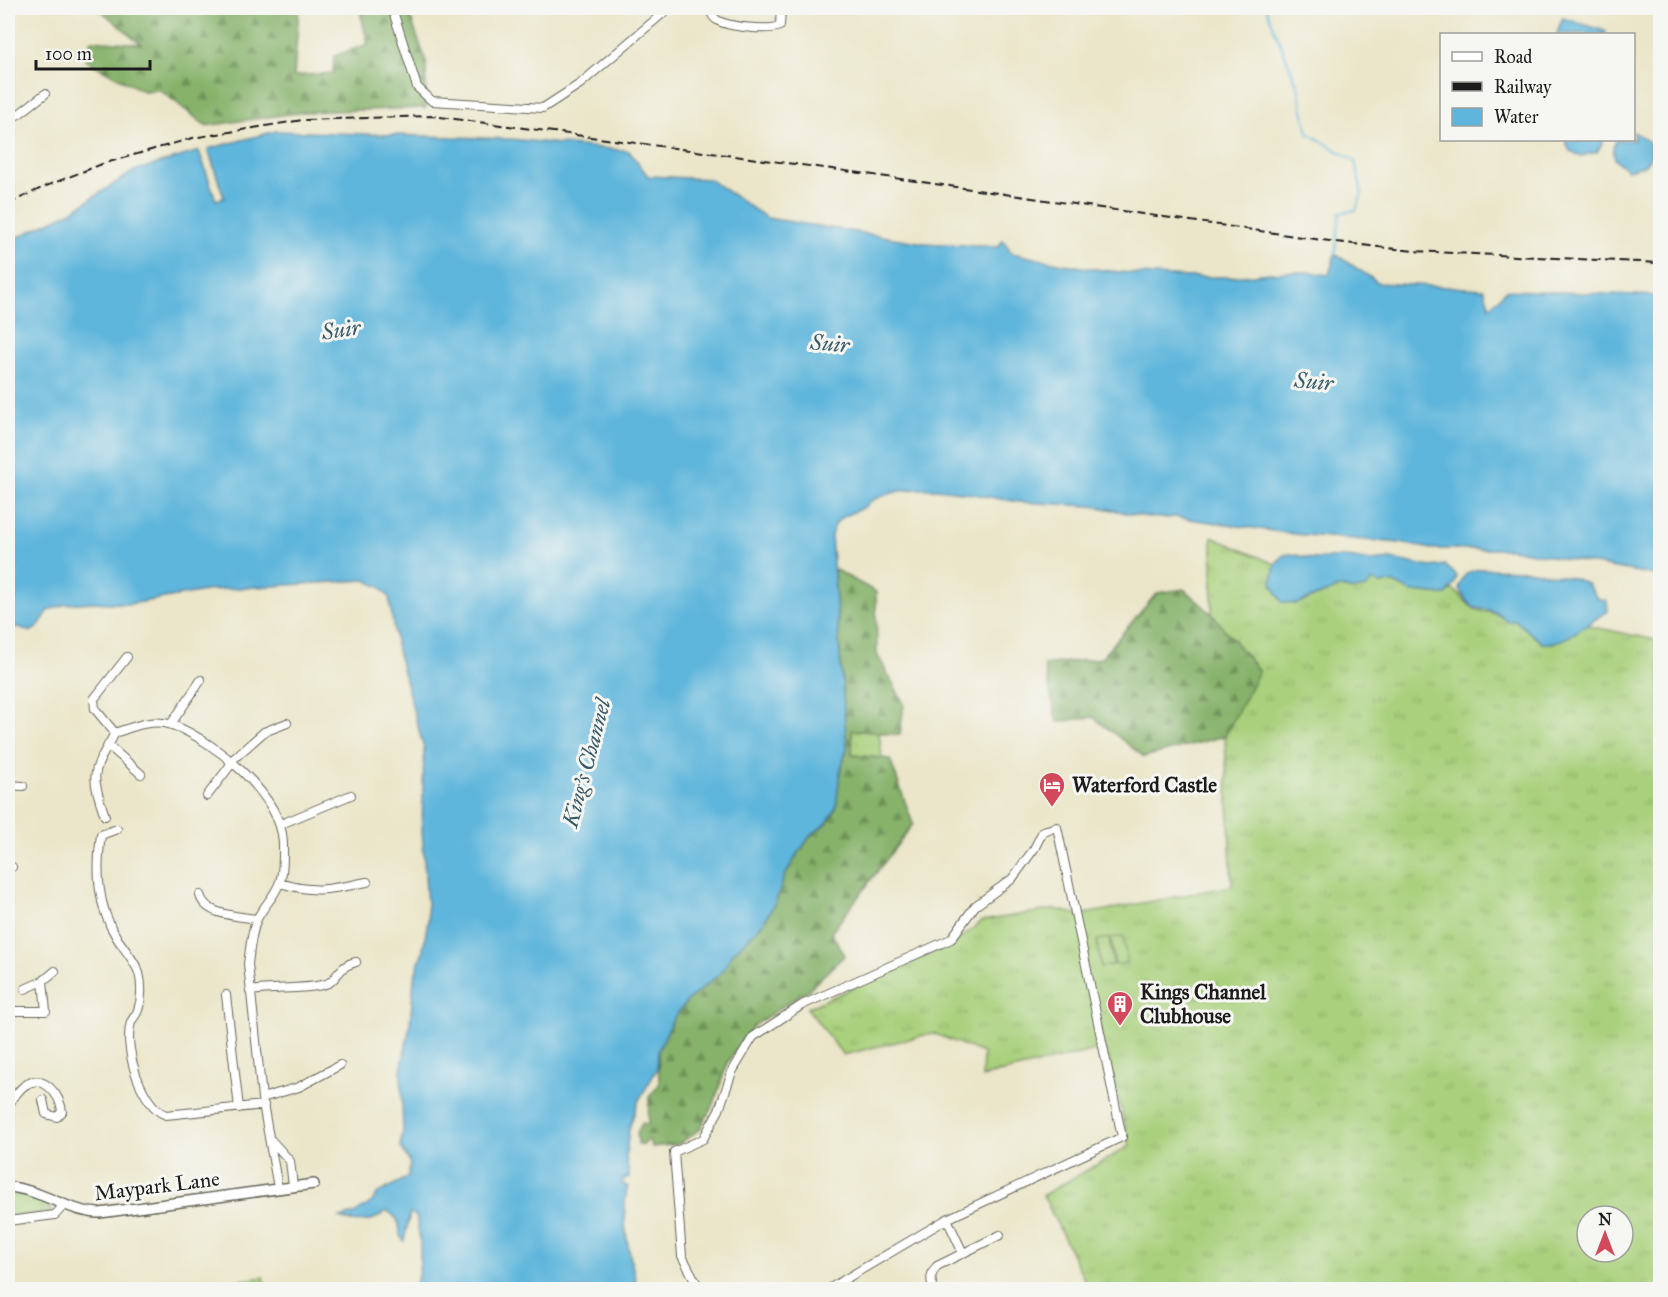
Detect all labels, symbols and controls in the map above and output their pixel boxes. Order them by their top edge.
scale bar [36,33,150,71]
legend [1440,33,1635,141]
text: 100 m [45,43,92,65]
text: Road [1494,46,1532,68]
text: Railway [1494,76,1552,98]
text: Water [1494,106,1539,128]
water label: Suir [319,313,364,346]
water label: Suir [808,328,852,359]
water label: Suir [1292,366,1336,397]
water label: King's Channel [556,694,617,831]
hotel icon: Waterford Castle [1037,770,1067,808]
place label: Waterford Castle [1072,772,1217,798]
place label: Kings Channel Clubhouse [1140,979,1267,1029]
building icon: Kings Channel Clubhouse [1105,989,1135,1027]
street label: Maypark Lane [93,1165,221,1207]
north arrow [1575,1204,1635,1264]
text: N [1598,1210,1612,1229]

